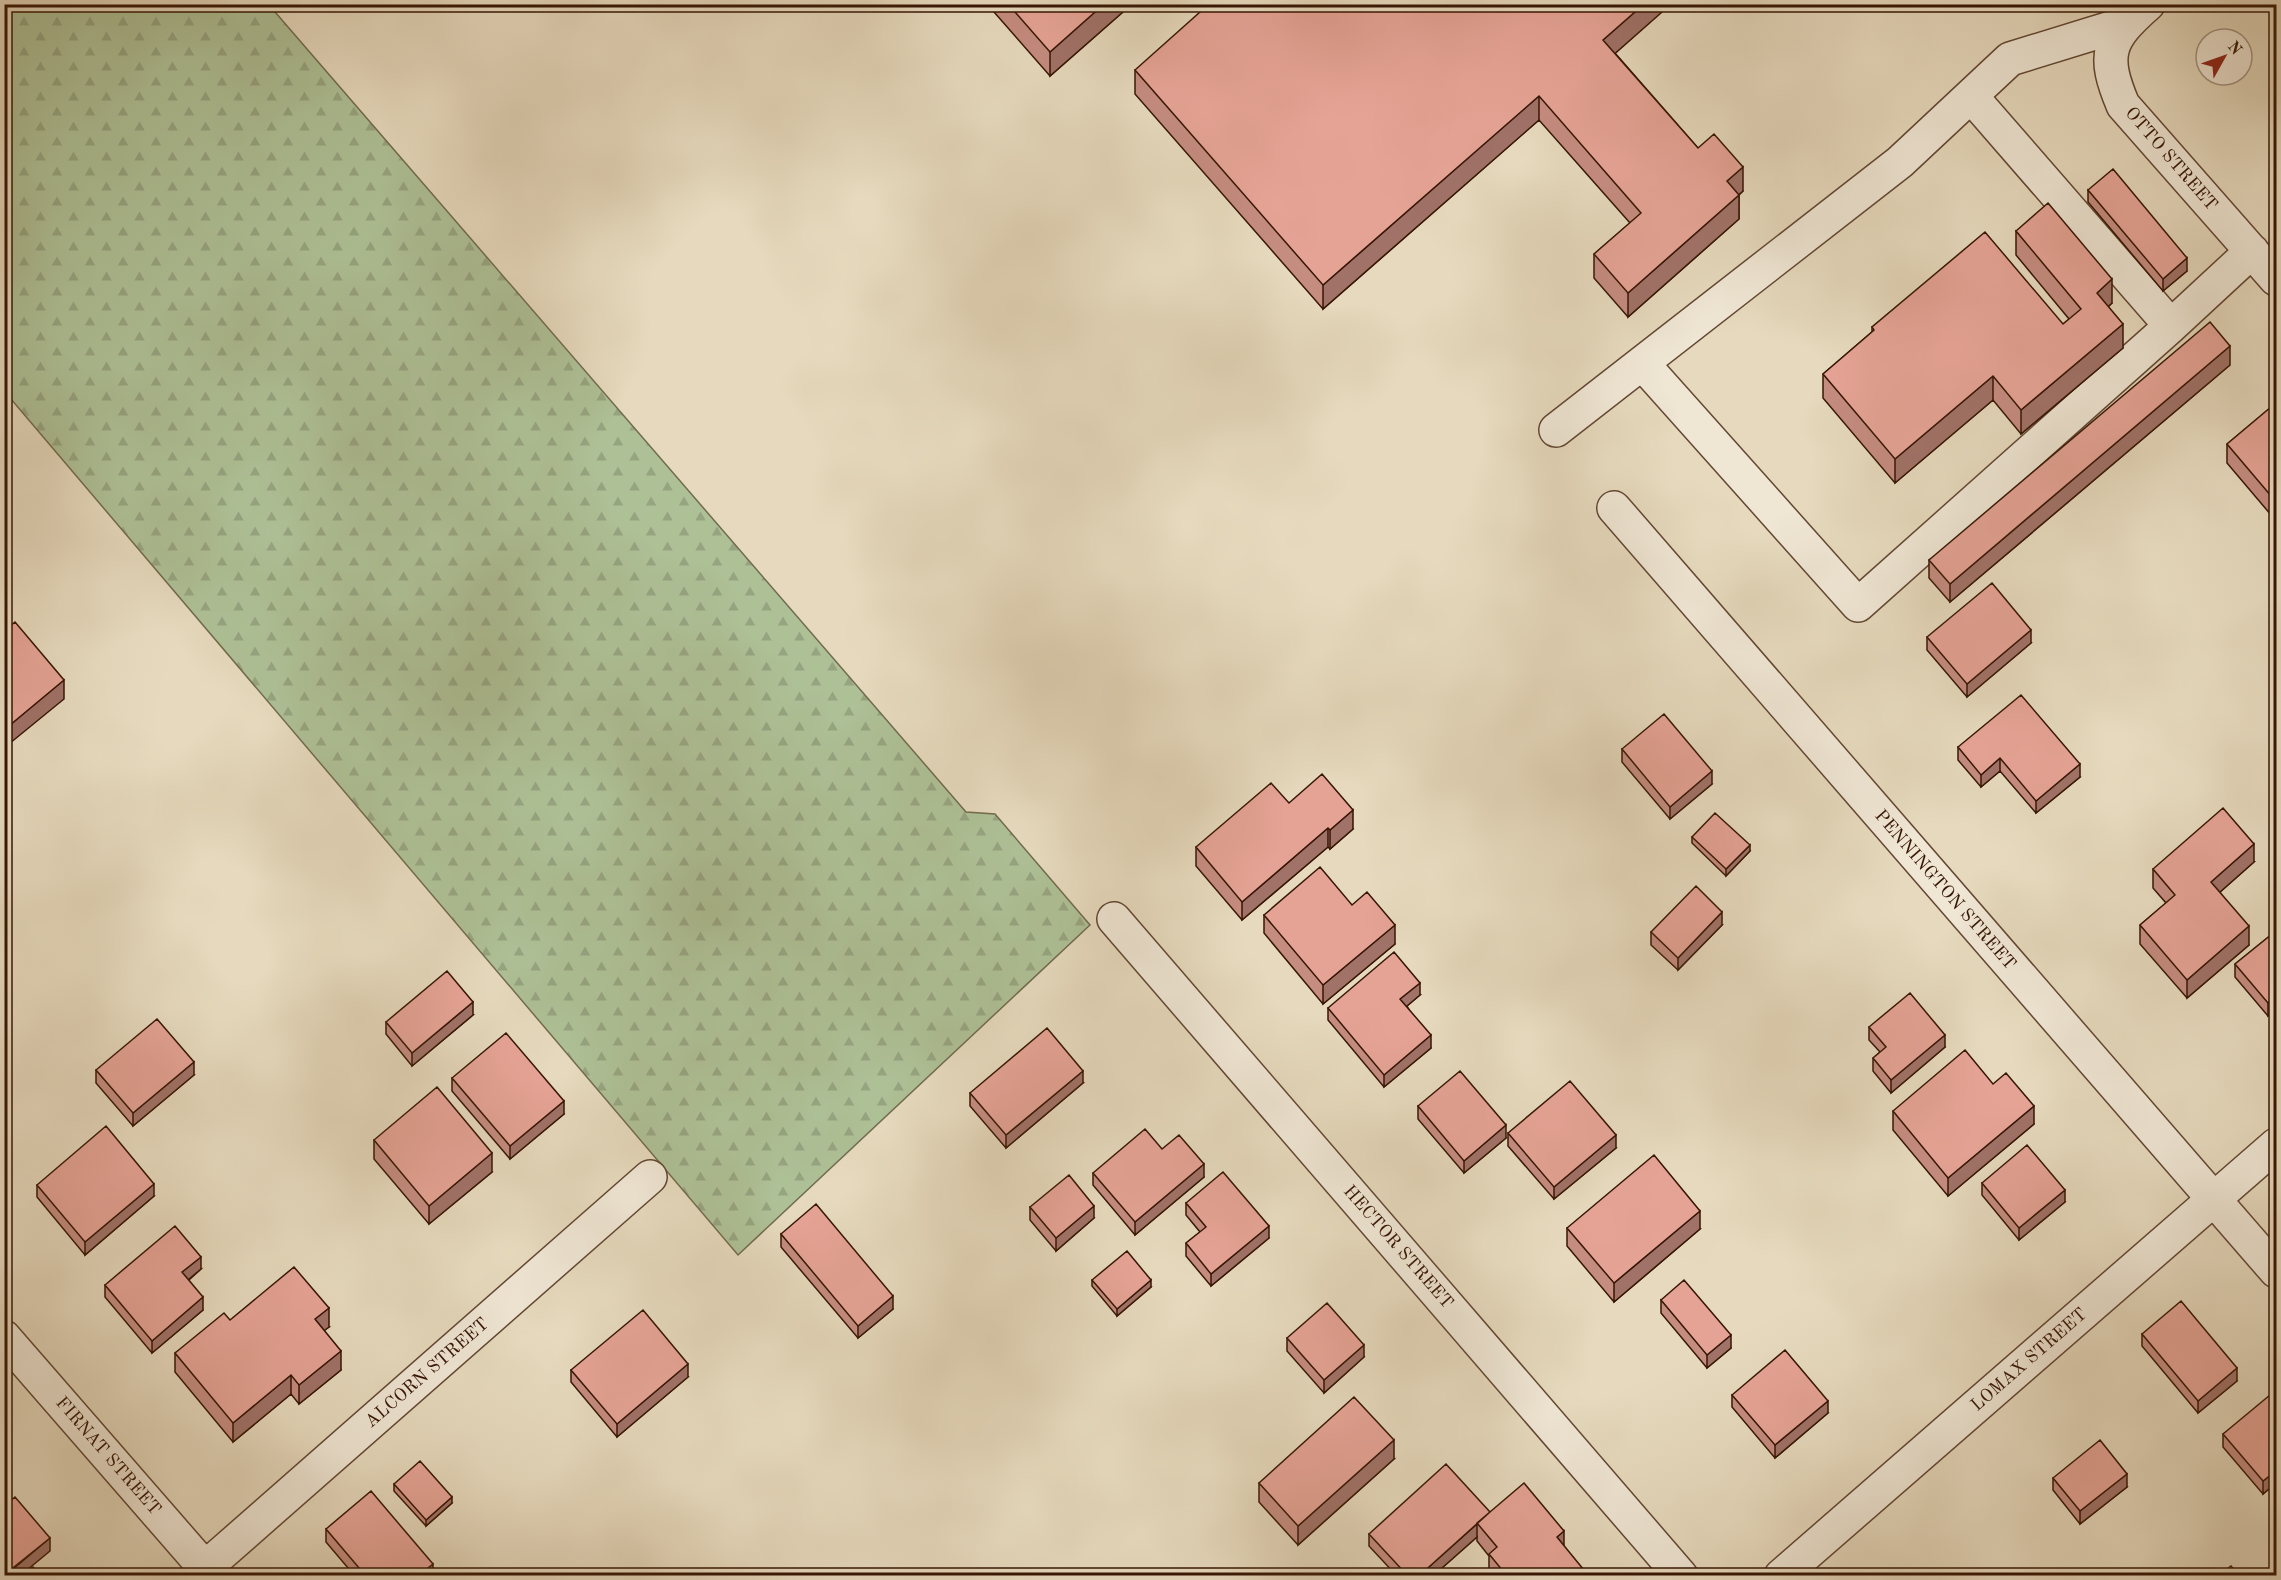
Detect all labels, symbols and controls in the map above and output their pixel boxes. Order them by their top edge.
north arrow [2194,27,2254,87]
text: N [2224,39,2245,59]
street label: OTTO STREET [2121,104,2221,214]
street label: PENNINGTON STREET [1871,807,2019,973]
street label: HECTOR STREET [1340,1182,1456,1312]
street label: LOMAX STREET [1968,1305,2090,1415]
street label: ALCORN STREET [362,1315,492,1431]
street label: FIRNAT STREET [52,1393,164,1519]

